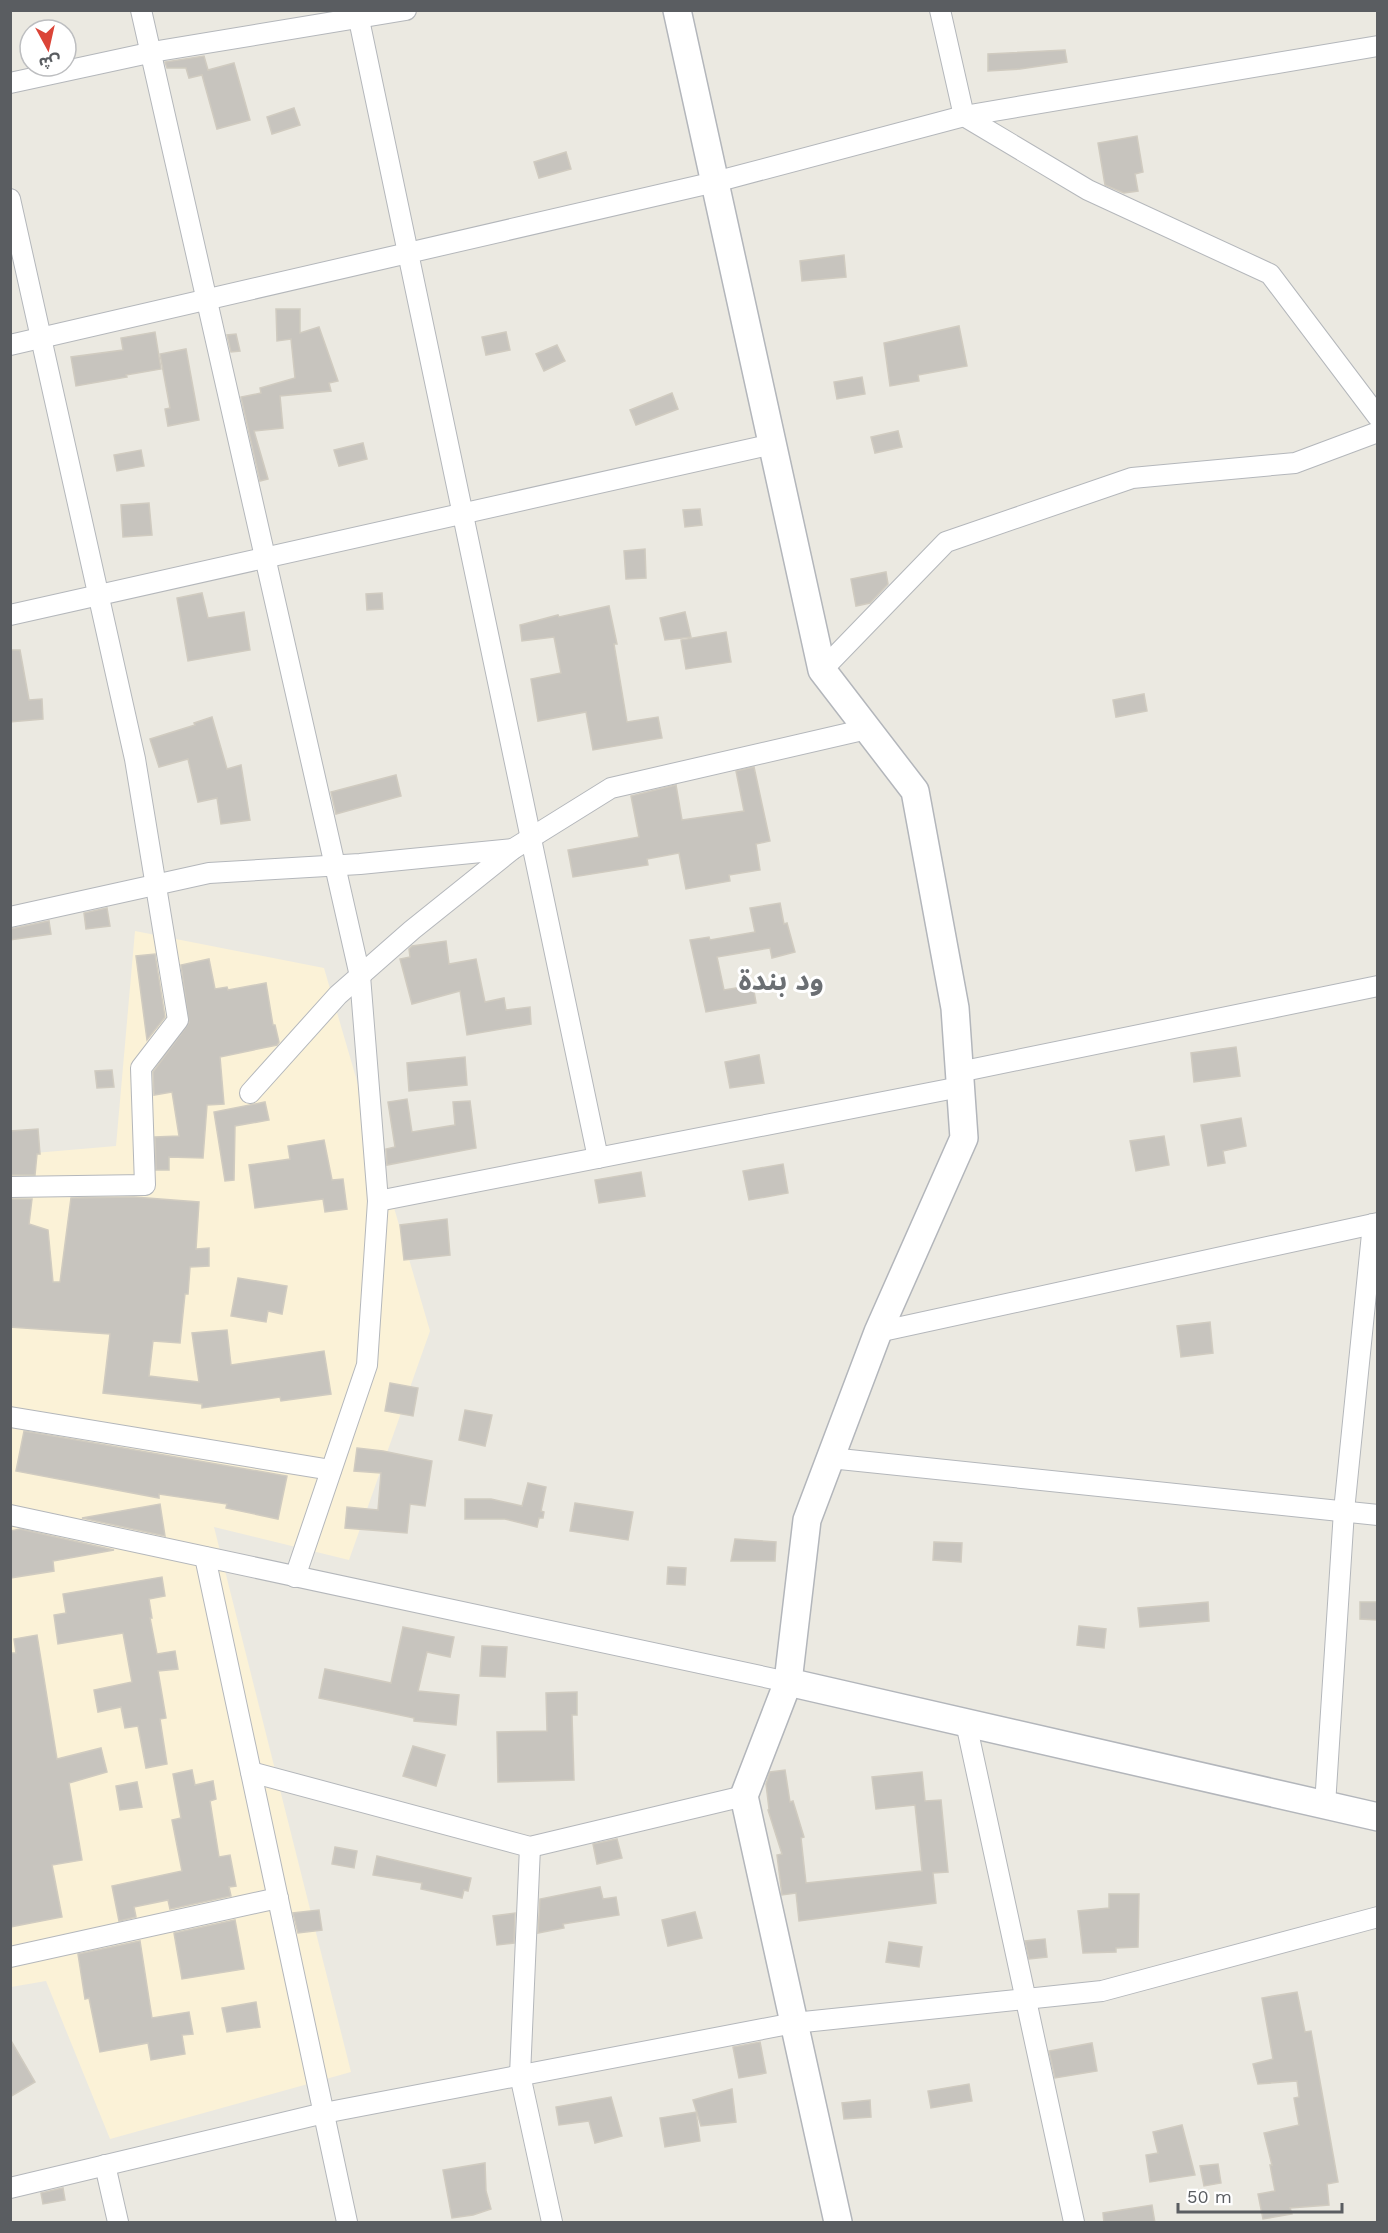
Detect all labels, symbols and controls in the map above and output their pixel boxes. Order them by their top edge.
north arrow [18,18,78,78]
text: ش [38,51,62,73]
district label: ود بندة [738,964,824,997]
scale bar [1178,2176,1342,2214]
text: 50 m [1187,2186,1232,2207]

